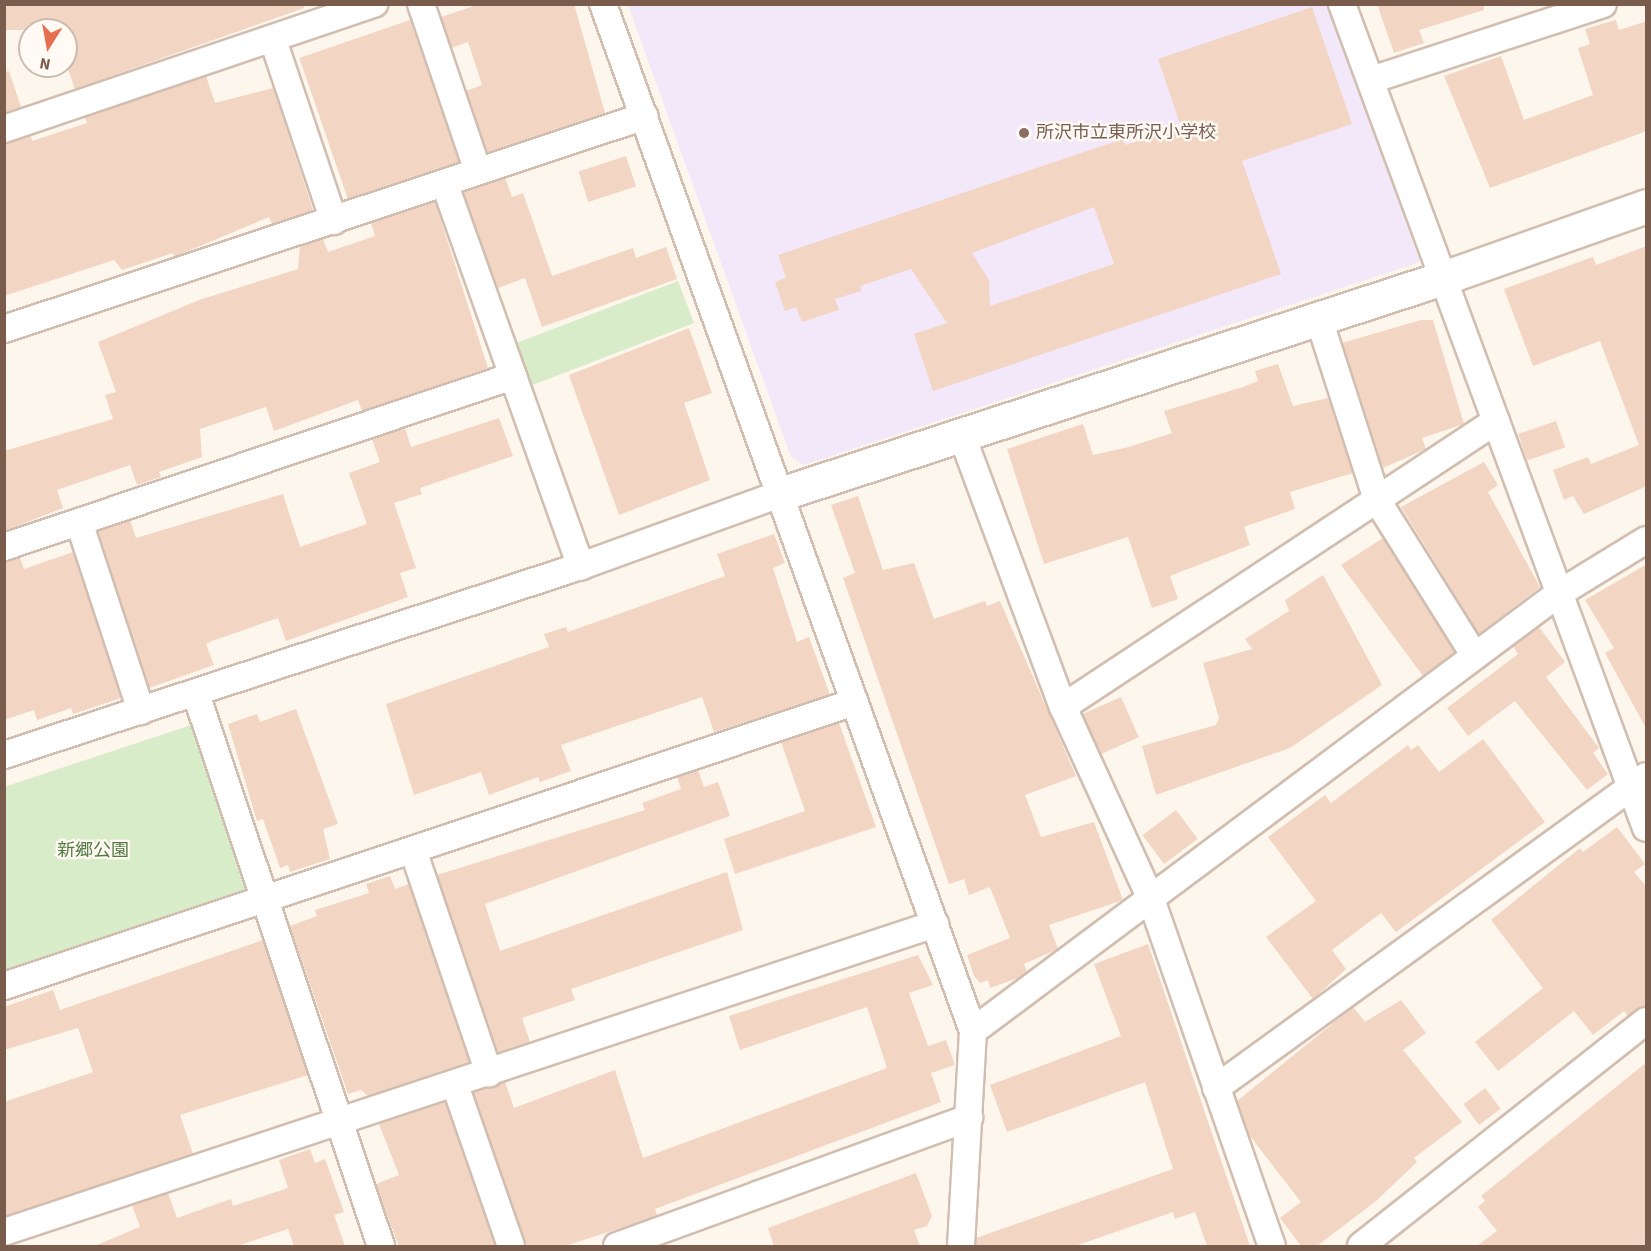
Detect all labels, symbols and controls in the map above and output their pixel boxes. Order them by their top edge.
north arrow [18,18,78,78]
text: N [38,52,52,76]
place label: 所沢市立東所沢小学校 [1036,122,1216,144]
marker: 所沢市立東所沢小学校 [1017,126,1031,140]
park label: 新郷公園 [57,840,129,862]

